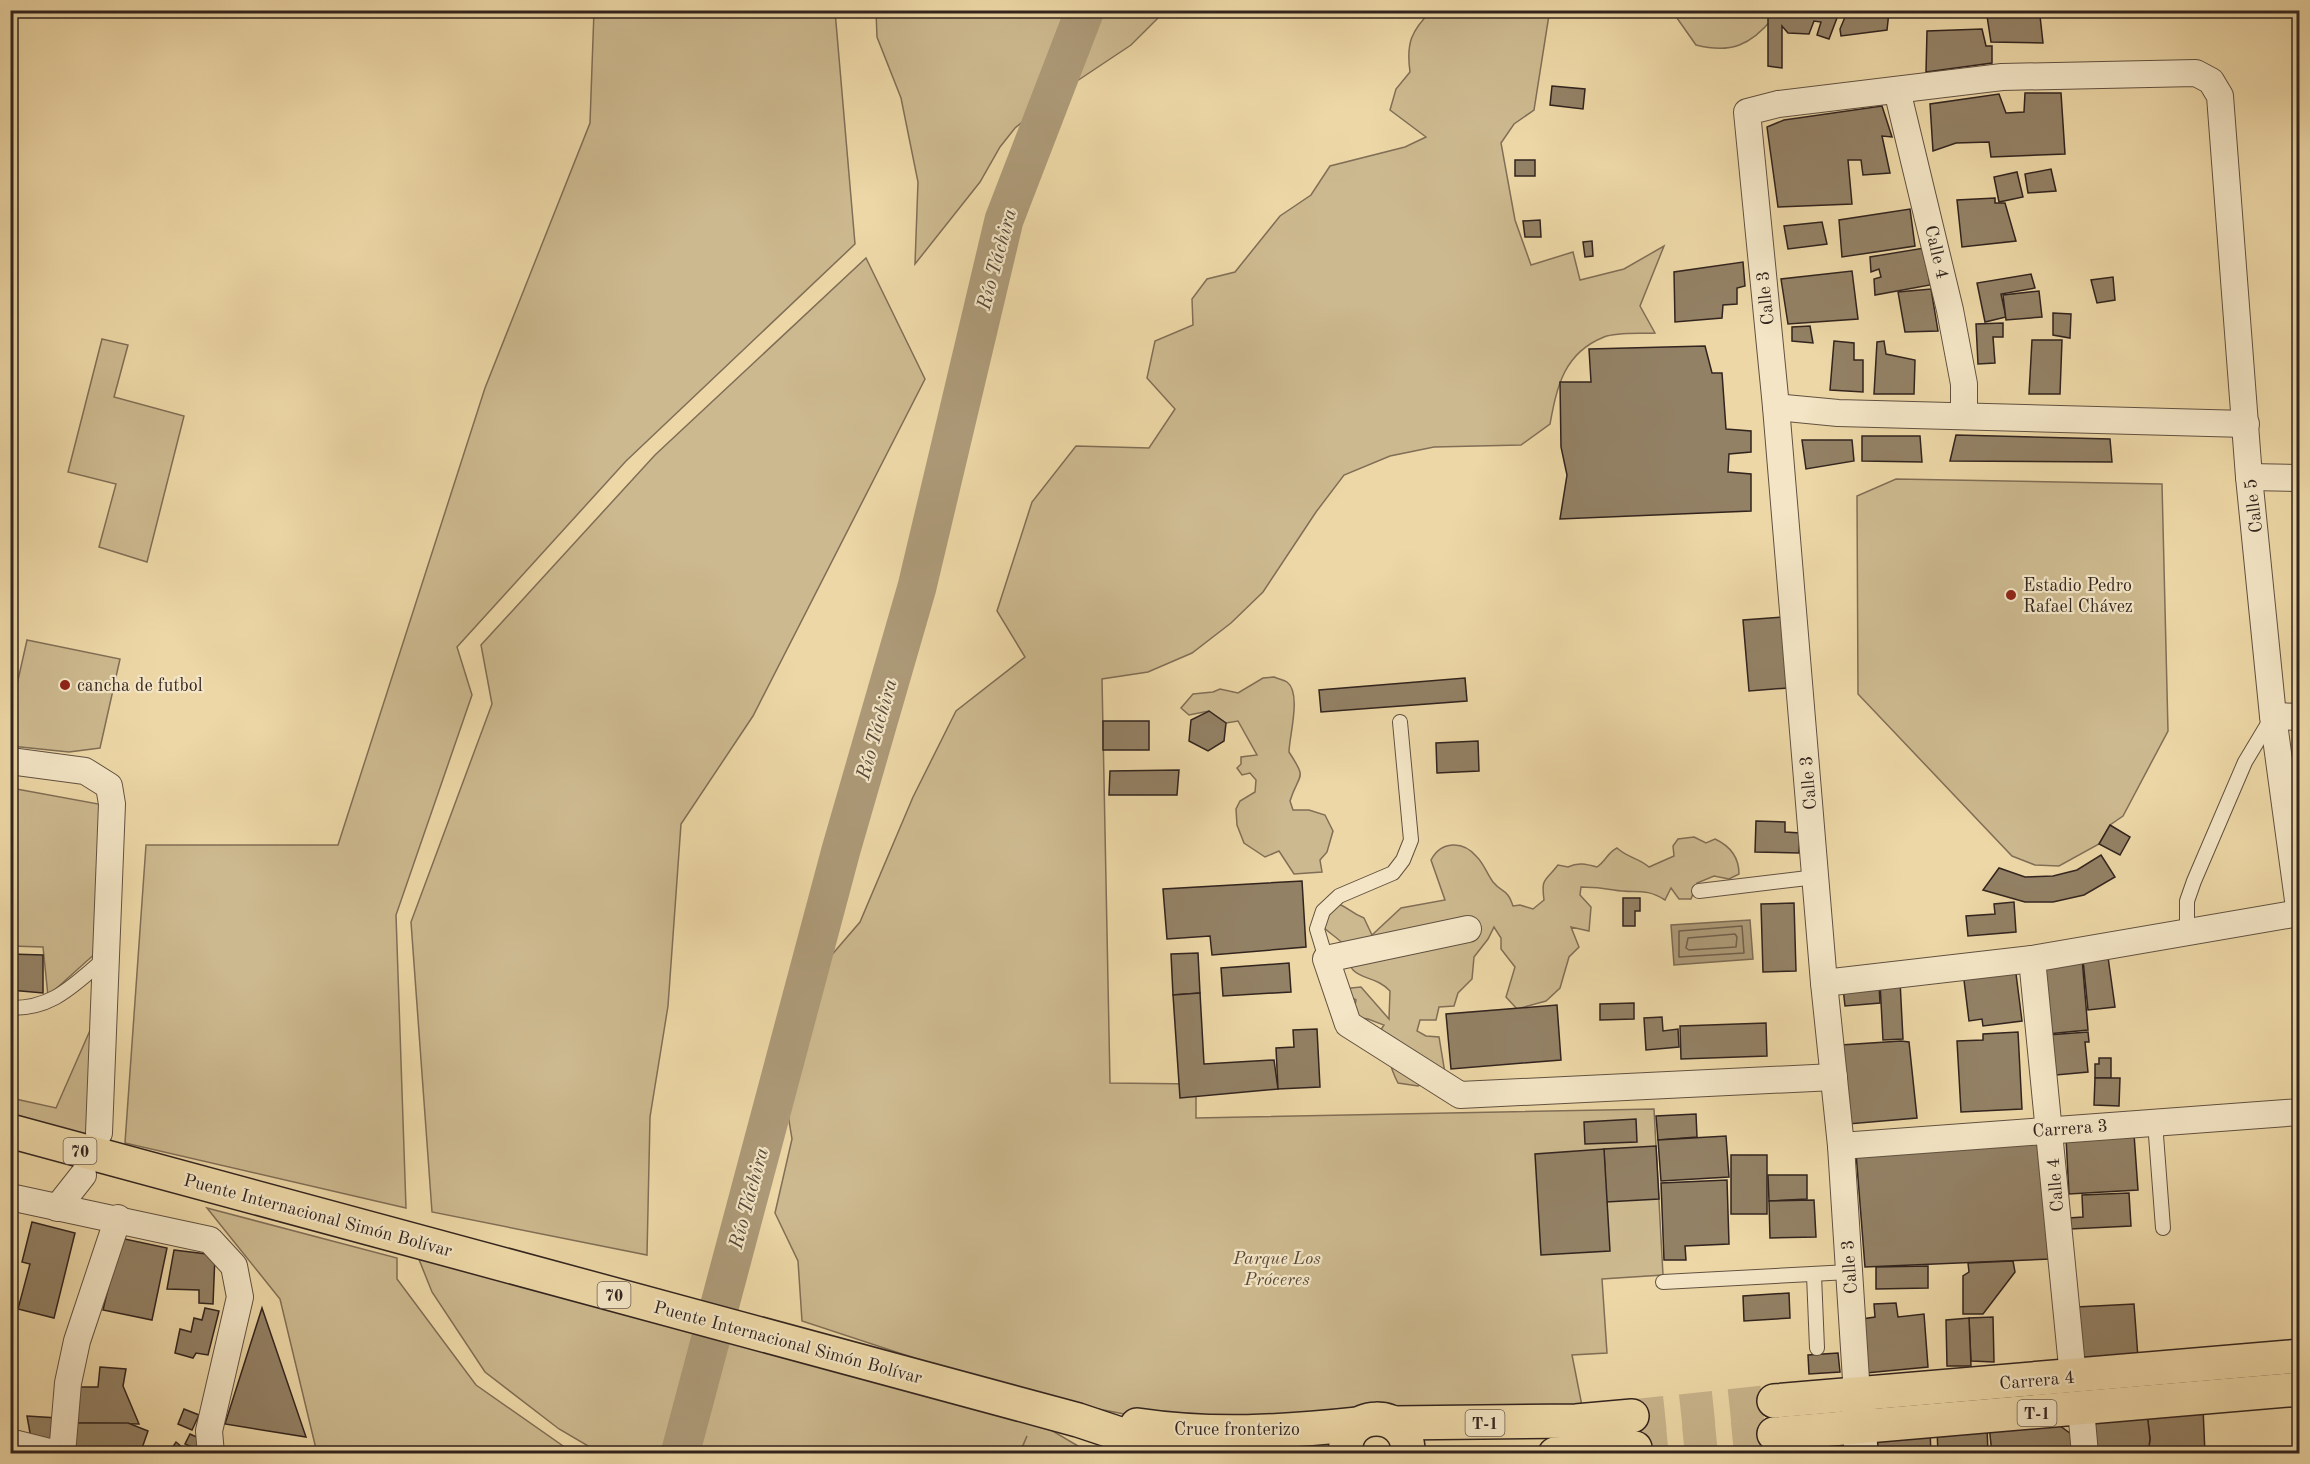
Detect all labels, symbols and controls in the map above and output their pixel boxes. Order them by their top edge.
water label: Río Táchira [975,206,1021,313]
street label: Calle 4 [1921,224,1951,281]
street label: Calle 3 [1754,270,1778,326]
street label: Calle 5 [2242,478,2266,534]
place label: Estadio Pedro Rafael Chávez [2023,577,2133,616]
marker: Estadio Pedro Rafael Chávez [2004,588,2018,602]
place label: cancha de futbol [77,677,203,695]
water label: Río Táchira [854,677,902,783]
marker: cancha de futbol [58,678,72,692]
street label: Calle 3 [1798,755,1820,811]
street label: Carrera 3 [2032,1117,2108,1141]
road number: 70 [64,1138,97,1164]
water label: Río Táchira [727,1145,773,1252]
street label: Calle 4 [2045,1157,2067,1213]
street label: Puente Internacional Simón Bolívar [181,1171,455,1261]
street label: Calle 3 [1839,1239,1861,1295]
park label: Parque Los Próceres [1232,1250,1321,1289]
road number: 70 [598,1282,630,1308]
street label: Puente Internacional Simón Bolívar [651,1298,925,1388]
street label: Carrera 4 [1999,1369,2076,1393]
road number: T-1 [2018,1400,2056,1426]
road number: T-1 [1466,1410,1504,1436]
street label: Cruce fronterizo [1174,1421,1300,1439]

